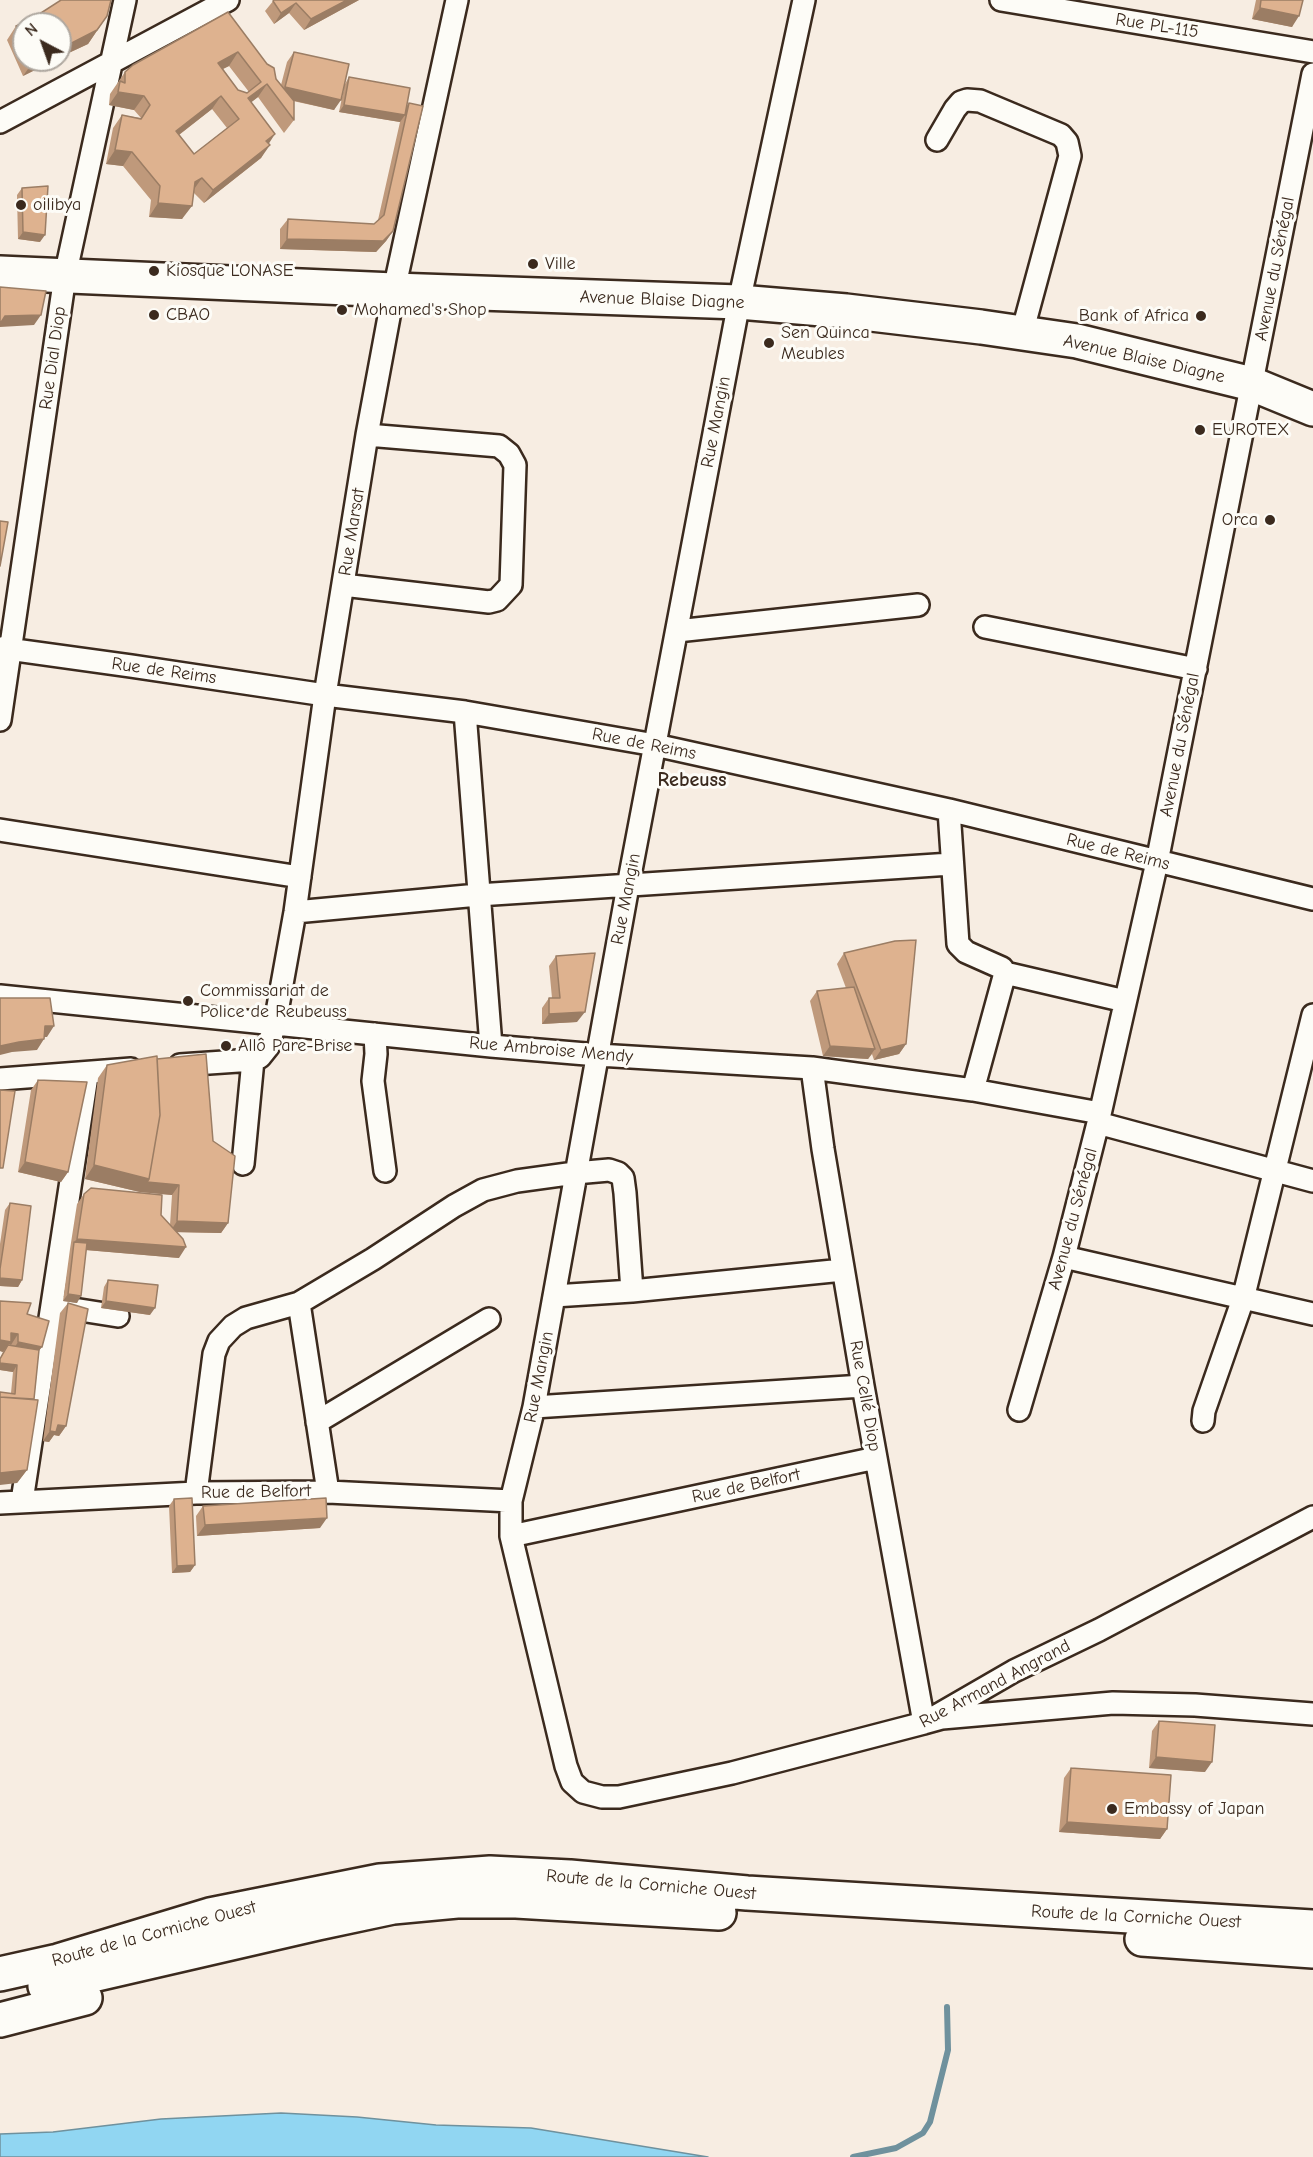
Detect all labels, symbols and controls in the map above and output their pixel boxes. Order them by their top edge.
street label: Rue PL-115 [1114,9,1200,43]
north arrow [12,12,72,72]
text: N [22,20,41,40]
place label: oilibya [33,194,81,216]
street label: Avenue du Sénégal [1250,195,1300,343]
marker: oilibya [14,198,28,212]
place label: Ville [545,253,576,275]
marker: Ville [526,257,540,271]
place label: Kiosque LONASE [166,260,294,282]
marker: Kiosque LONASE [147,264,161,278]
street label: Avenue Blaise Diagne [579,286,745,314]
place label: Mohamed's Shop [354,299,487,321]
marker: Mohamed's Shop [335,303,349,317]
place label: CBAO [166,304,210,326]
street label: Rue Dial Diop [35,305,71,411]
place label: Bank of Africa [1079,305,1189,327]
marker: CBAO [147,308,161,322]
marker: Bank of Africa [1194,309,1208,323]
place label: Sen Quinca Meubles [781,322,870,364]
street label: Avenue Blaise Diagne [1061,330,1227,388]
marker: Sen Quinca Meubles [762,336,776,350]
street label: Rue Mangin [697,374,735,470]
place label: EUROTEX [1212,419,1289,441]
marker: EUROTEX [1193,423,1207,437]
street label: Rue Marsat [334,487,370,577]
place label: Orca [1222,509,1258,531]
marker: Orca [1263,513,1277,527]
street label: Rue de Reims [110,653,218,689]
street label: Avenue du Sénégal [1155,671,1205,819]
street label: Rue de Reims [590,723,698,765]
district label: Rebeuss [657,768,727,792]
street label: Rue de Reims [1064,829,1172,875]
street label: Rue Mangin [607,851,645,947]
place label: Commissariat de Police de Reubeuss [200,980,347,1022]
marker: Commissariat de Police de Reubeuss [181,994,195,1008]
street label: Rue Ambroise Mendy [468,1032,634,1068]
place label: Allô Pare-Brise [238,1035,352,1057]
marker: Allô Pare-Brise [219,1039,233,1053]
street label: Avenue du Sénégal [1044,1146,1102,1292]
street label: Rue Mangin [520,1329,558,1425]
street label: Rue Cellé Diop [845,1339,885,1453]
street label: Rue de Belfort [690,1464,802,1508]
street label: Rue de Belfort [201,1480,311,1504]
street label: Rue Armand Angrand [916,1635,1074,1733]
place label: Embassy of Japan [1124,1798,1264,1820]
marker: Embassy of Japan [1105,1802,1119,1816]
street label: Route de la Corniche Ouest [545,1865,757,1905]
street label: Route de la Corniche Ouest [50,1896,258,1972]
street label: Route de la Corniche Ouest [1030,1901,1242,1933]

